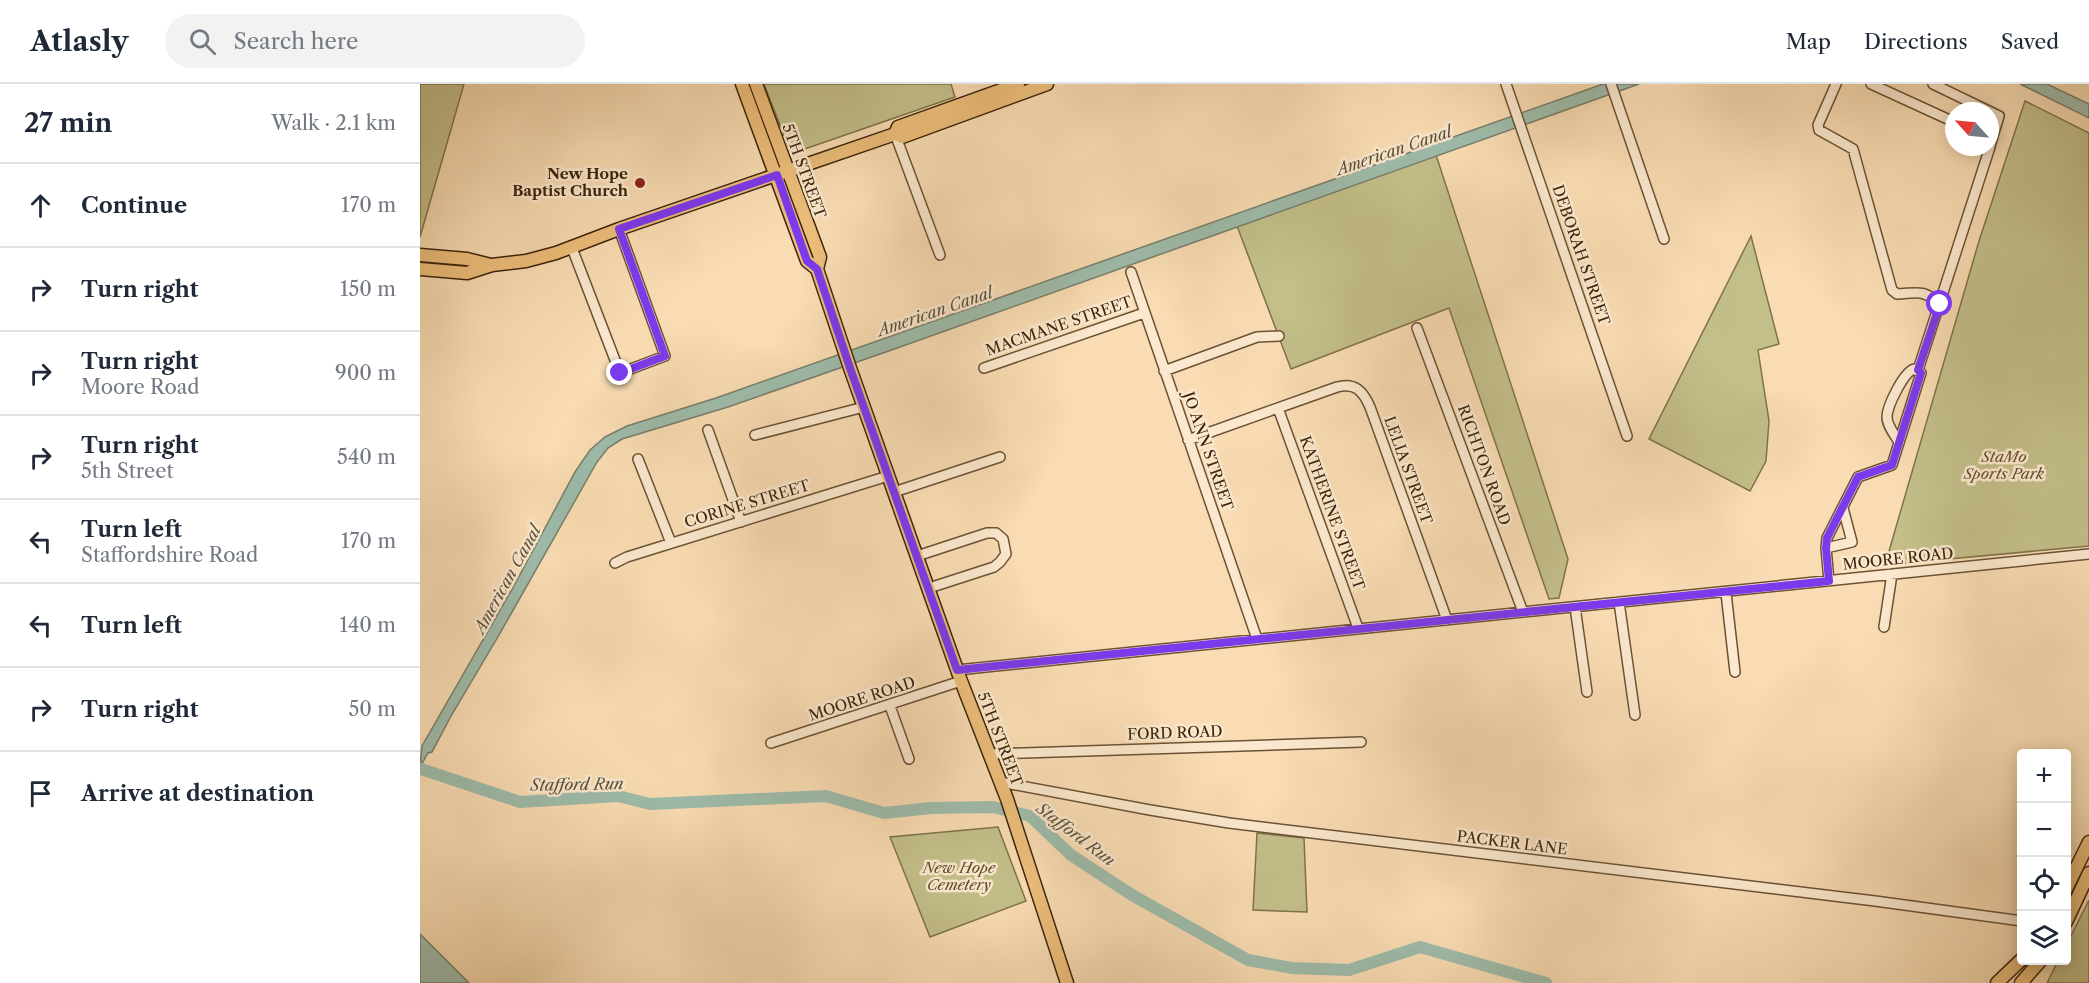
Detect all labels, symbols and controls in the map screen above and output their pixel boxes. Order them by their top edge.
search box [165,14,585,68]
text: Atlasly [30,24,129,58]
icon: search [186,25,219,58]
text: Search here [234,28,358,55]
text: Map [1786,29,1831,54]
text: Directions [1864,29,1968,54]
text: Saved [2001,29,2059,54]
north arrow [1945,102,1999,156]
text: 27 min [24,107,112,139]
text: Walk · 2.1 km [271,111,396,135]
water label: American Canal [1331,120,1456,180]
street label: 5TH STREET [779,121,831,221]
place label: New Hope Baptist Church [512,164,629,200]
marker: New Hope Baptist Church [633,176,647,190]
street label: DEBORAH STREET [1549,182,1615,328]
icon: ahead [24,189,57,222]
text: Continue [81,192,187,219]
text: 170 m [341,193,396,217]
icon: right [24,273,57,306]
text: Turn right [81,276,199,303]
text: 150 m [340,277,396,301]
water label: American Canal [872,281,997,341]
route start [1926,290,1952,316]
street label: MACMANE STREET [983,291,1135,359]
text: Turn right [81,348,199,375]
icon: right [24,357,57,390]
route end [606,359,632,385]
text: 900 m [335,361,396,385]
text: Moore Road [81,375,199,399]
street label: JO ANN STREET [1179,387,1238,513]
street label: RICHTON ROAD [1454,402,1515,528]
street label: LELIA STREET [1380,413,1437,527]
text: Turn right [81,432,199,459]
street label: KATHERINE STREET [1296,433,1369,593]
icon: right [24,441,57,474]
text: 540 m [337,445,396,469]
park label: StaMo Sports Park [1963,447,2044,483]
text: 5th Street [81,459,173,483]
street label: CORINE STREET [682,475,813,532]
text: Turn left [81,516,182,543]
water label: American Canal [468,520,546,639]
icon: left [24,525,57,558]
text: 170 m [341,529,396,553]
text: Staffordshire Road [81,543,258,567]
street label: MOORE ROAD [1842,543,1954,574]
icon: left [24,609,57,642]
text: Turn left [81,612,182,639]
text: 140 m [339,613,396,637]
street label: MOORE ROAD [806,672,918,725]
street label: 5TH STREET [974,689,1027,789]
icon: right [24,693,57,726]
text: Turn right [81,696,199,723]
text: 50 m [349,697,396,721]
street label: FORD ROAD [1127,721,1223,744]
map controls [2017,749,2071,965]
button: + [2017,749,2071,803]
water label: Stafford Run [529,773,624,795]
icon: arrive [24,777,57,810]
text: Arrive at destination [81,780,314,807]
water label: Stafford Run [1032,797,1119,870]
button: − [2017,803,2071,857]
street label: PACKER LANE [1456,826,1568,859]
button: locate [2017,857,2071,911]
park label: New Hope Cemetery [922,858,996,894]
button: layers [2017,911,2071,965]

